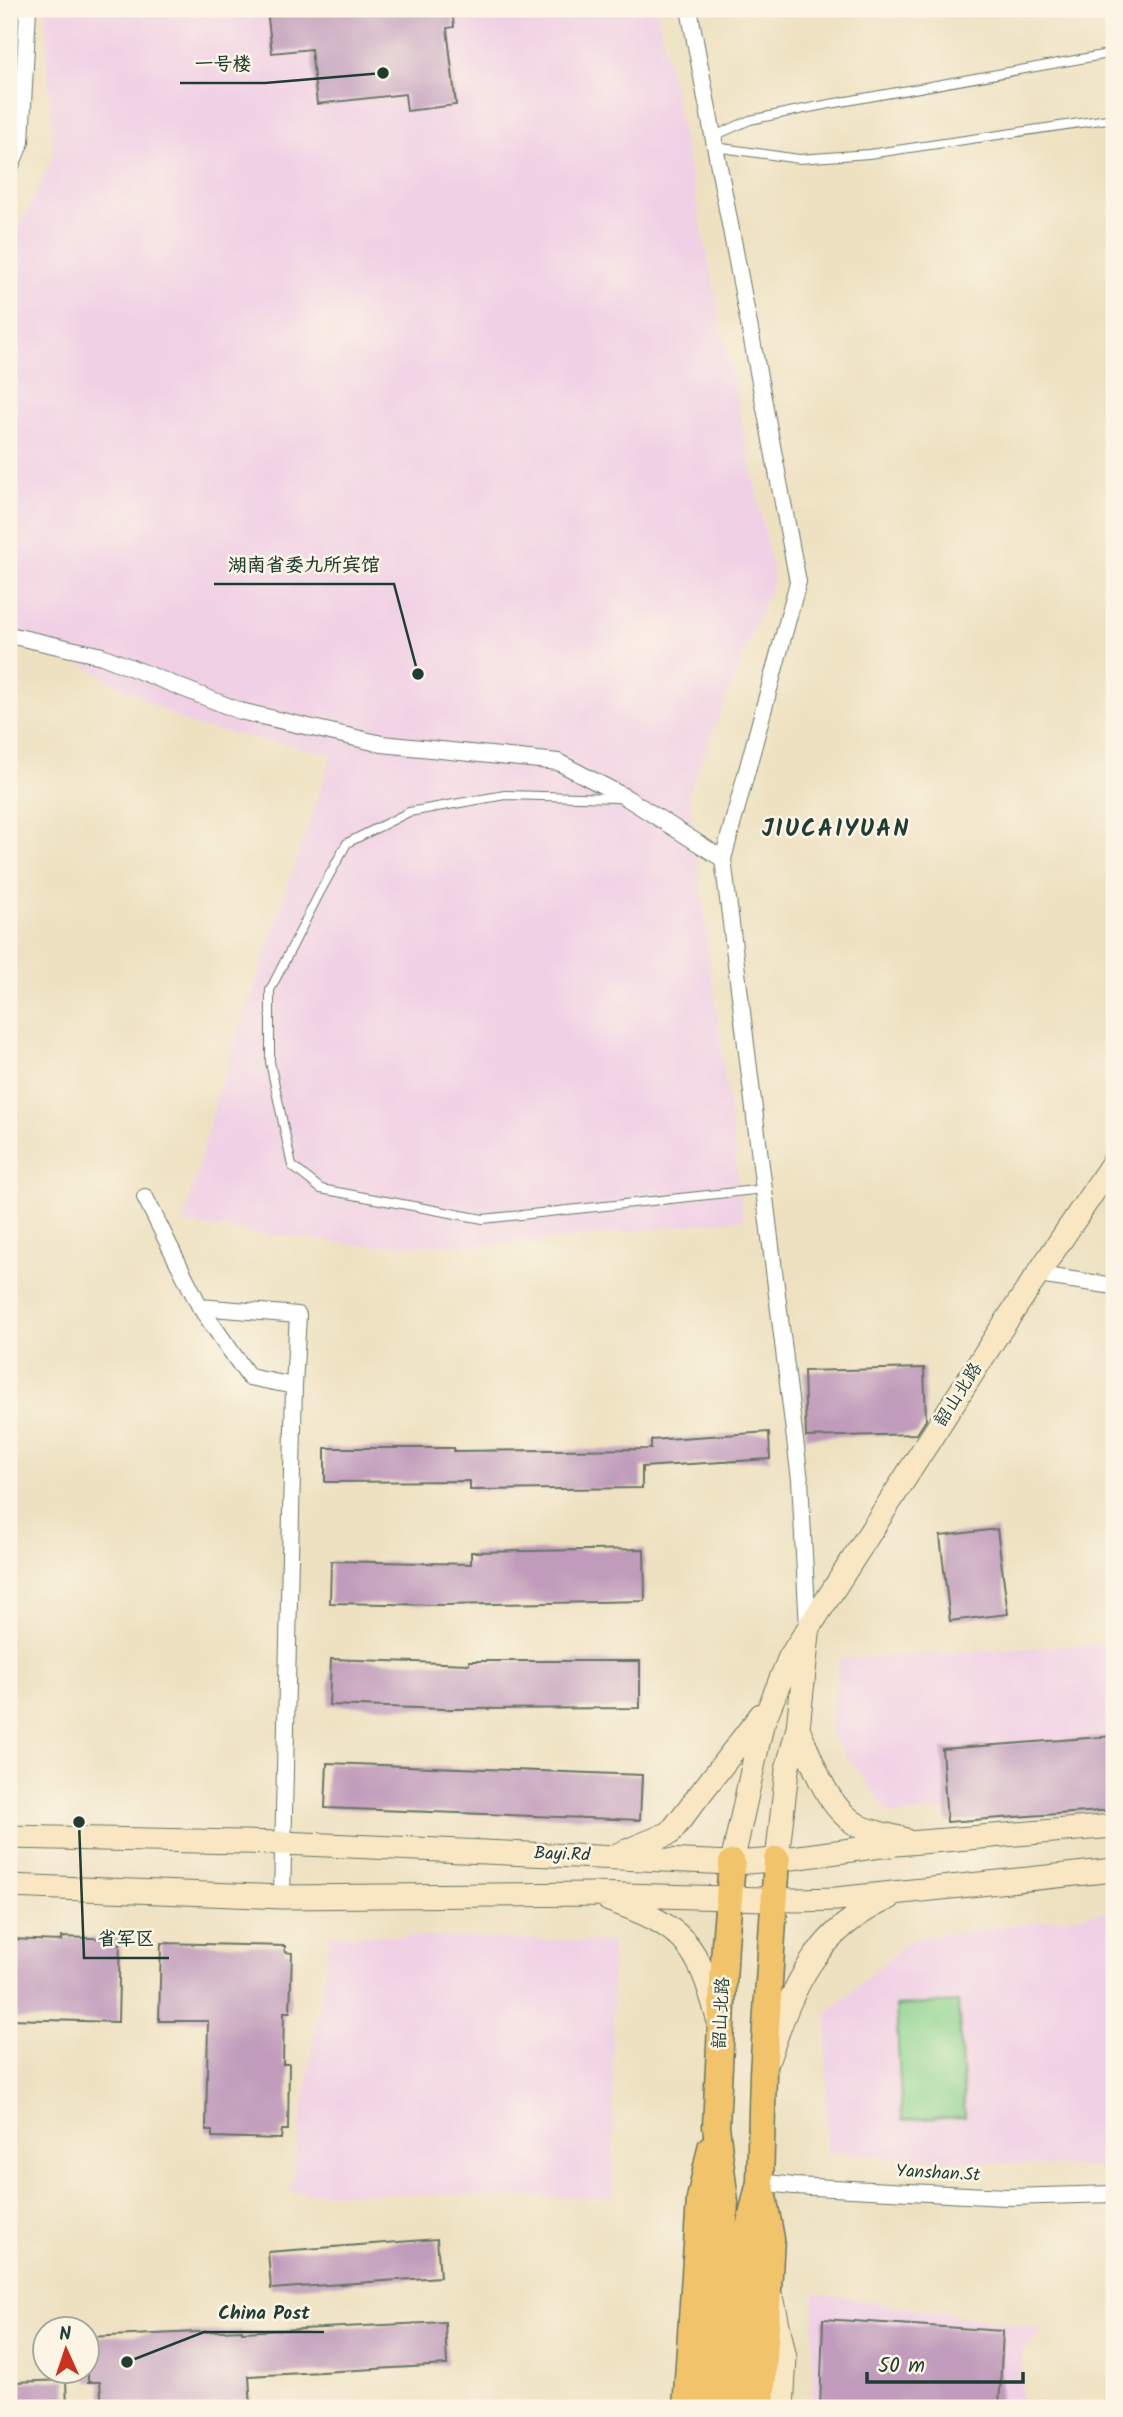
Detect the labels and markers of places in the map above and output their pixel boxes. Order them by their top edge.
callout: 一号楼 [180,43,265,83]
callout: 湖南省委九所宾馆 [214,544,394,584]
callout: 省军区 [84,1918,169,1958]
callout: China Post [204,2292,324,2332]

